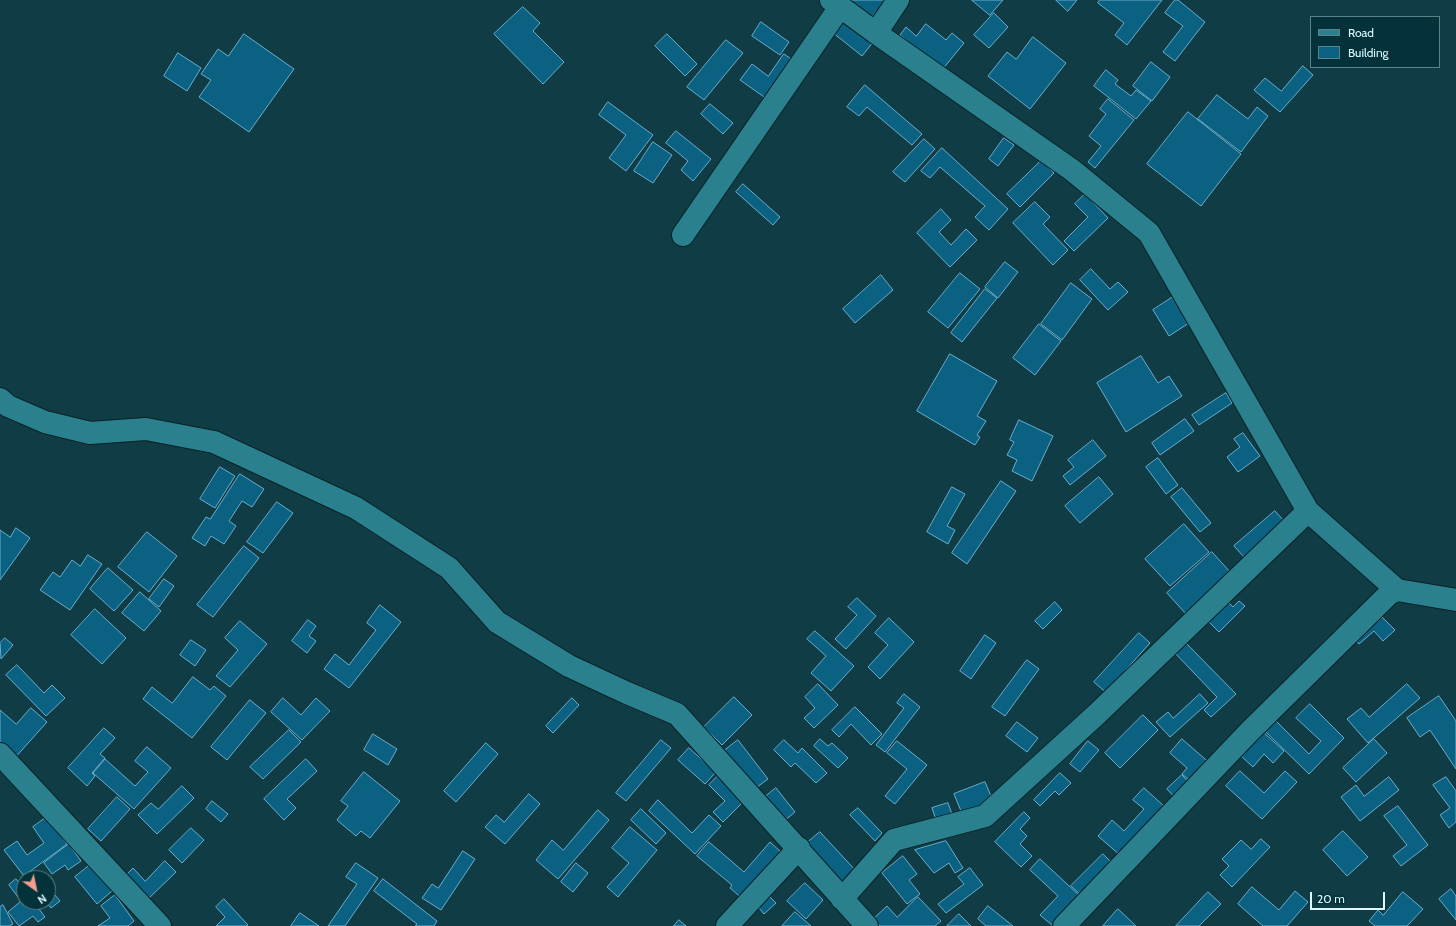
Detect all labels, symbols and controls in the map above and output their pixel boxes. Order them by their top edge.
legend [1310,16,1440,68]
text: Road [1348,25,1374,40]
text: Building [1348,45,1389,60]
north arrow [16,870,56,910]
scale bar [1312,884,1387,910]
text: N [35,891,49,907]
text: 20 m [1317,891,1345,906]

